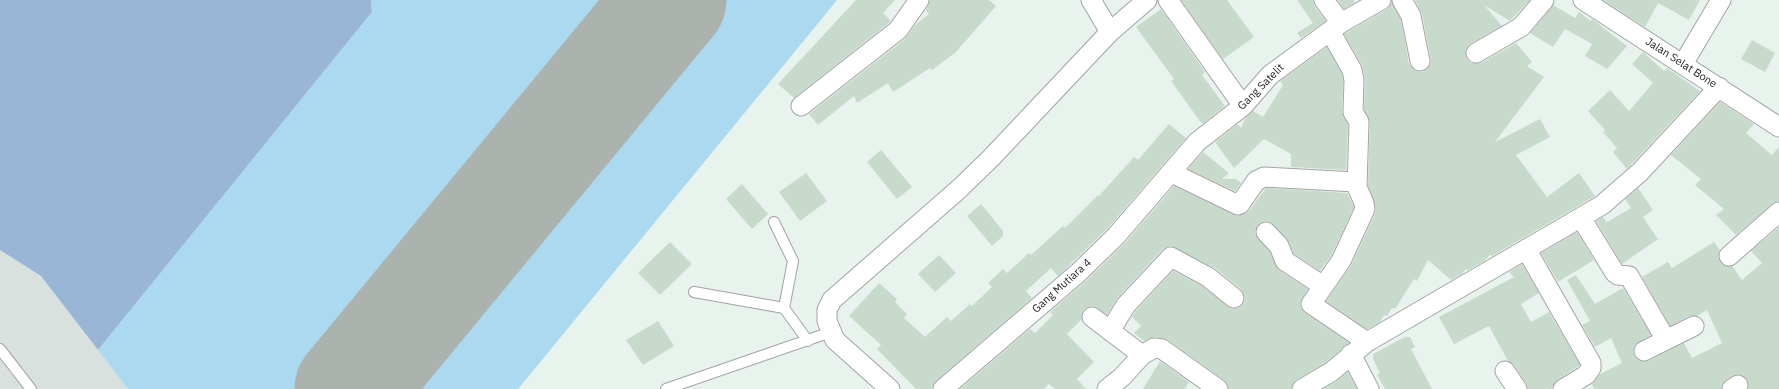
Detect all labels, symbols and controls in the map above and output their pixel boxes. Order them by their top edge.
street label: Jalan Selat Bone [1643,35,1719,91]
street label: Gang Satelit [1235,61,1287,113]
street label: Gang Mutiara 4 [1030,256,1094,316]

